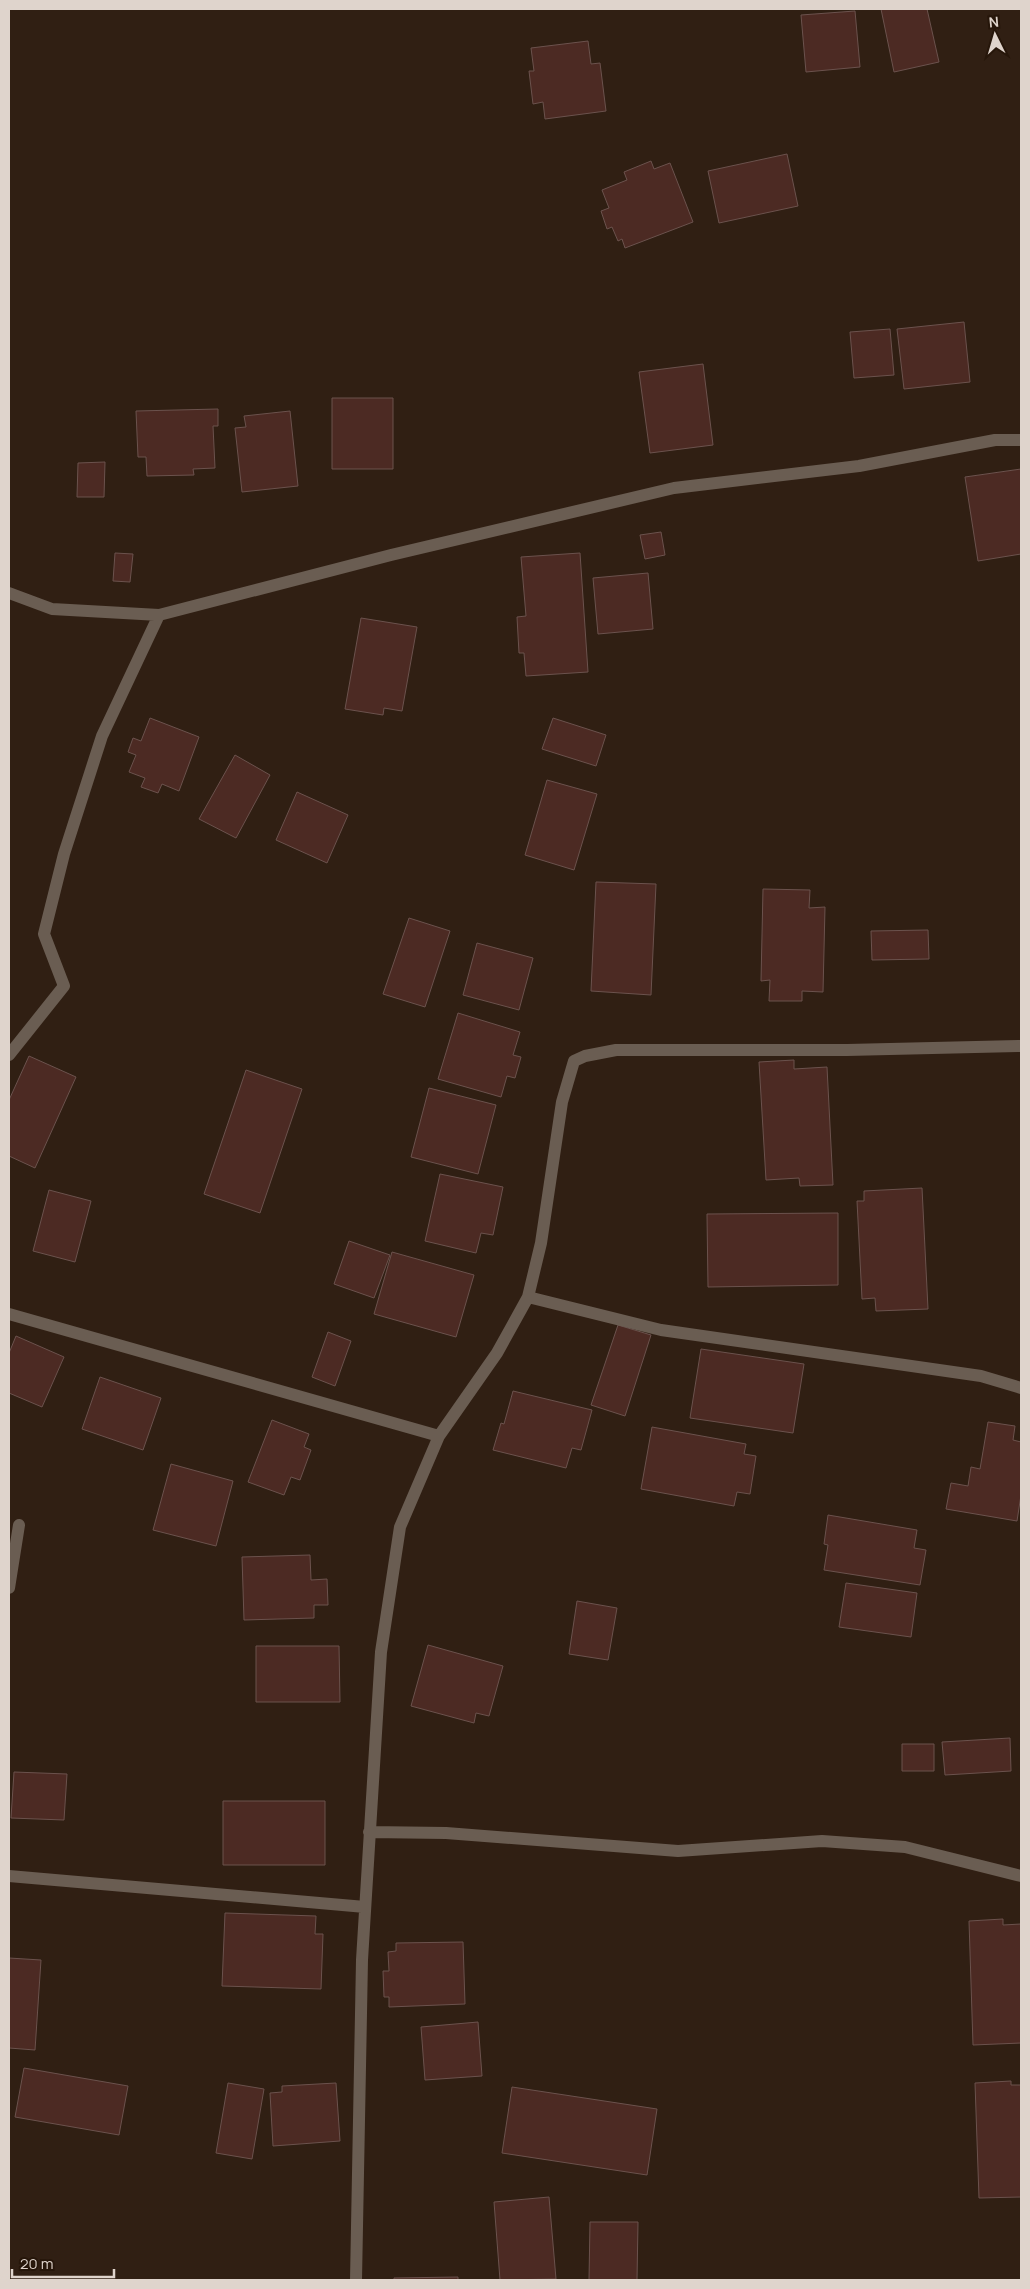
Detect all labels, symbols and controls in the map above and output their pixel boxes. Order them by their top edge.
north arrow [970,10,1020,60]
text: N [988,12,1000,31]
scale bar [12,2246,115,2278]
text: 20 m [20,2253,53,2274]

